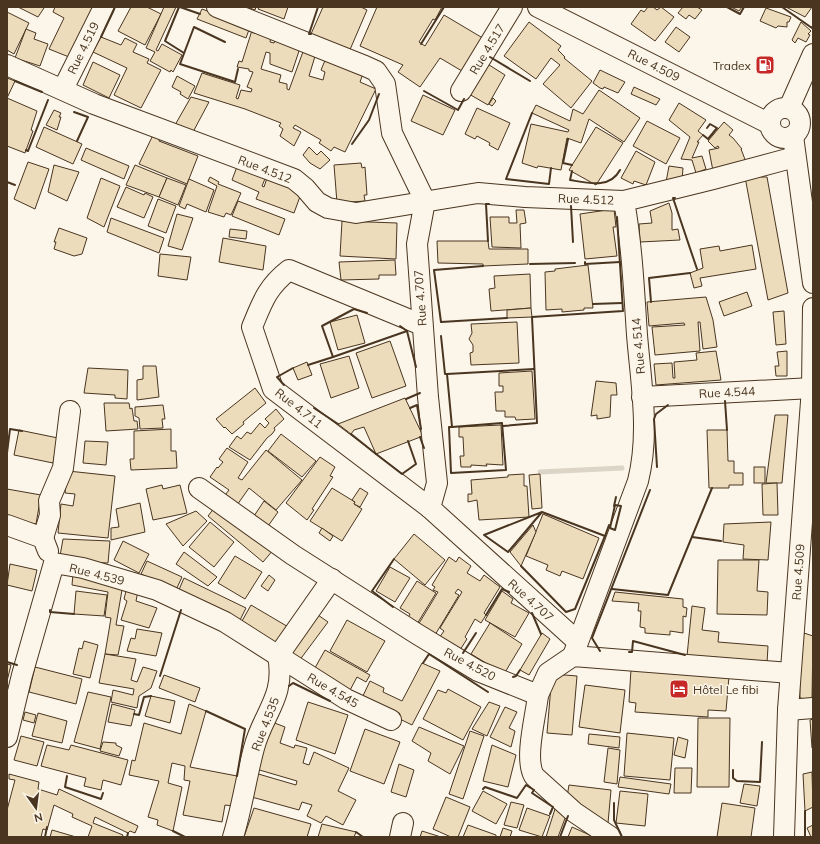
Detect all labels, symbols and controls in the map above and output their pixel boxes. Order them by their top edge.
street label: Rue 4.519 [64,19,102,77]
street label: Rue 4.517 [466,21,508,77]
street label: Rue 4.509 [625,46,683,84]
fuel station icon: Tradex [754,54,776,76]
place label: Tradex [713,58,752,73]
street label: Rue 4.512 [236,152,294,186]
street label: Rue 4.512 [558,191,614,207]
street label: Rue 4.707 [411,269,429,327]
street label: Rue 4.514 [628,317,648,375]
street label: Rue 4.544 [698,383,756,401]
street label: Rue 4.711 [272,385,326,431]
street label: Rue 4.509 [789,543,807,601]
street label: Rue 4.539 [68,560,126,588]
street label: Rue 4.707 [505,576,557,624]
street label: Rue 4.520 [442,644,498,684]
street label: Rue 4.545 [305,669,361,711]
hotel icon: Hôtel Le fibi [668,678,690,700]
place label: Hôtel Le fibi [693,682,759,697]
street label: Rue 4.535 [248,695,282,753]
north arrow [16,788,56,828]
text: N [33,810,44,826]

